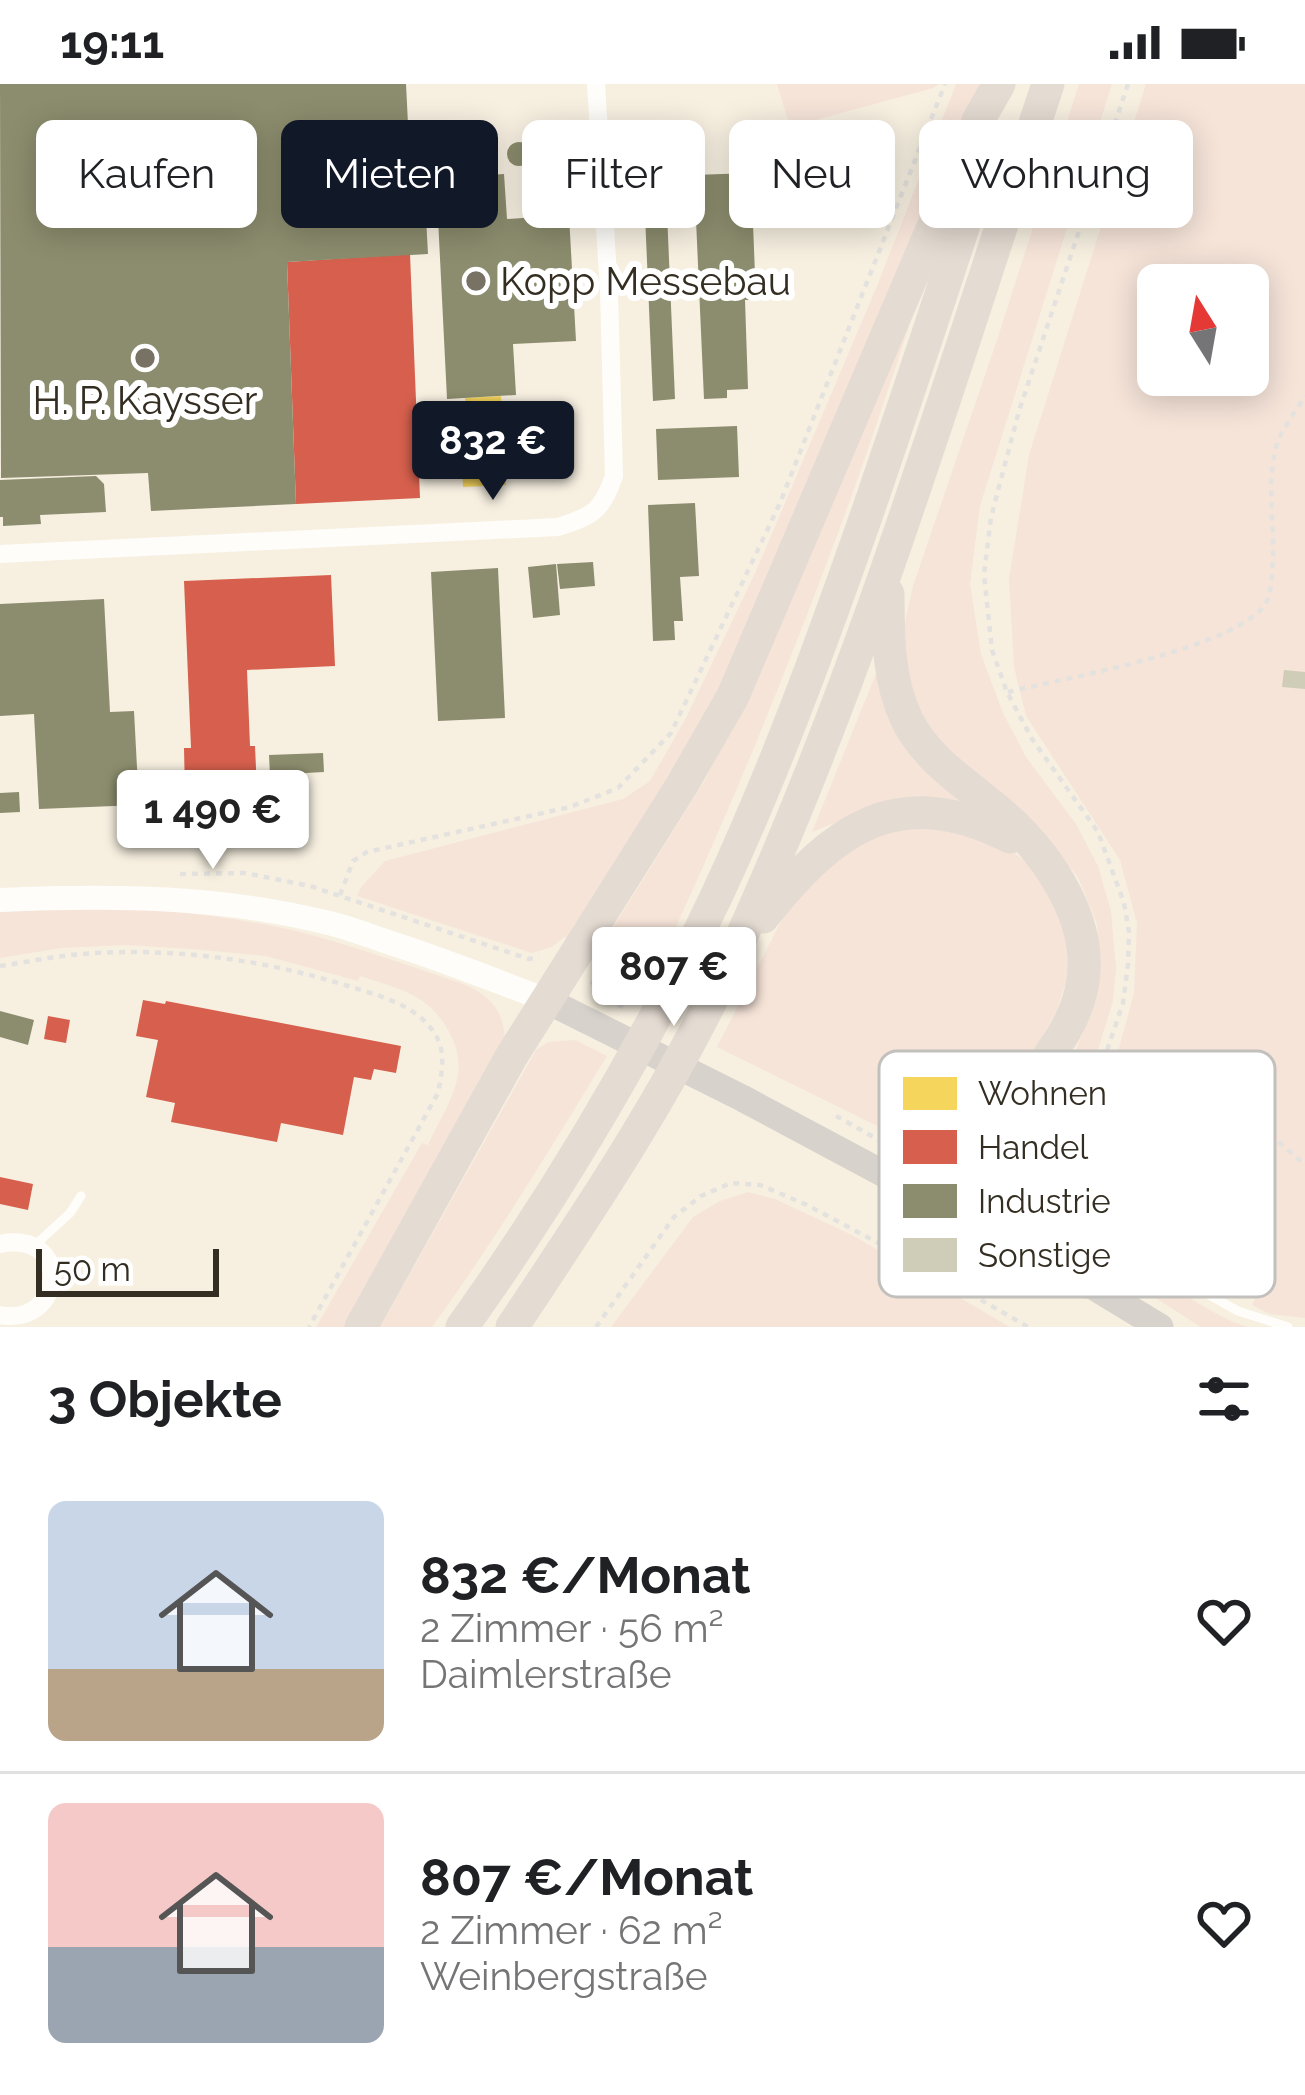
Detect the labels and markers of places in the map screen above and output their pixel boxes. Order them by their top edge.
place label: Kopp Messebau [500,258,791,304]
marker: Kopp Messebau [463,268,489,294]
marker: H. P. Kaysser [132,345,158,371]
place label: H. P. Kaysser [33,377,258,423]
pin: 832 € [409,401,577,503]
pin: 1 490 € [102,770,324,872]
pin: 807 € [590,927,758,1029]

